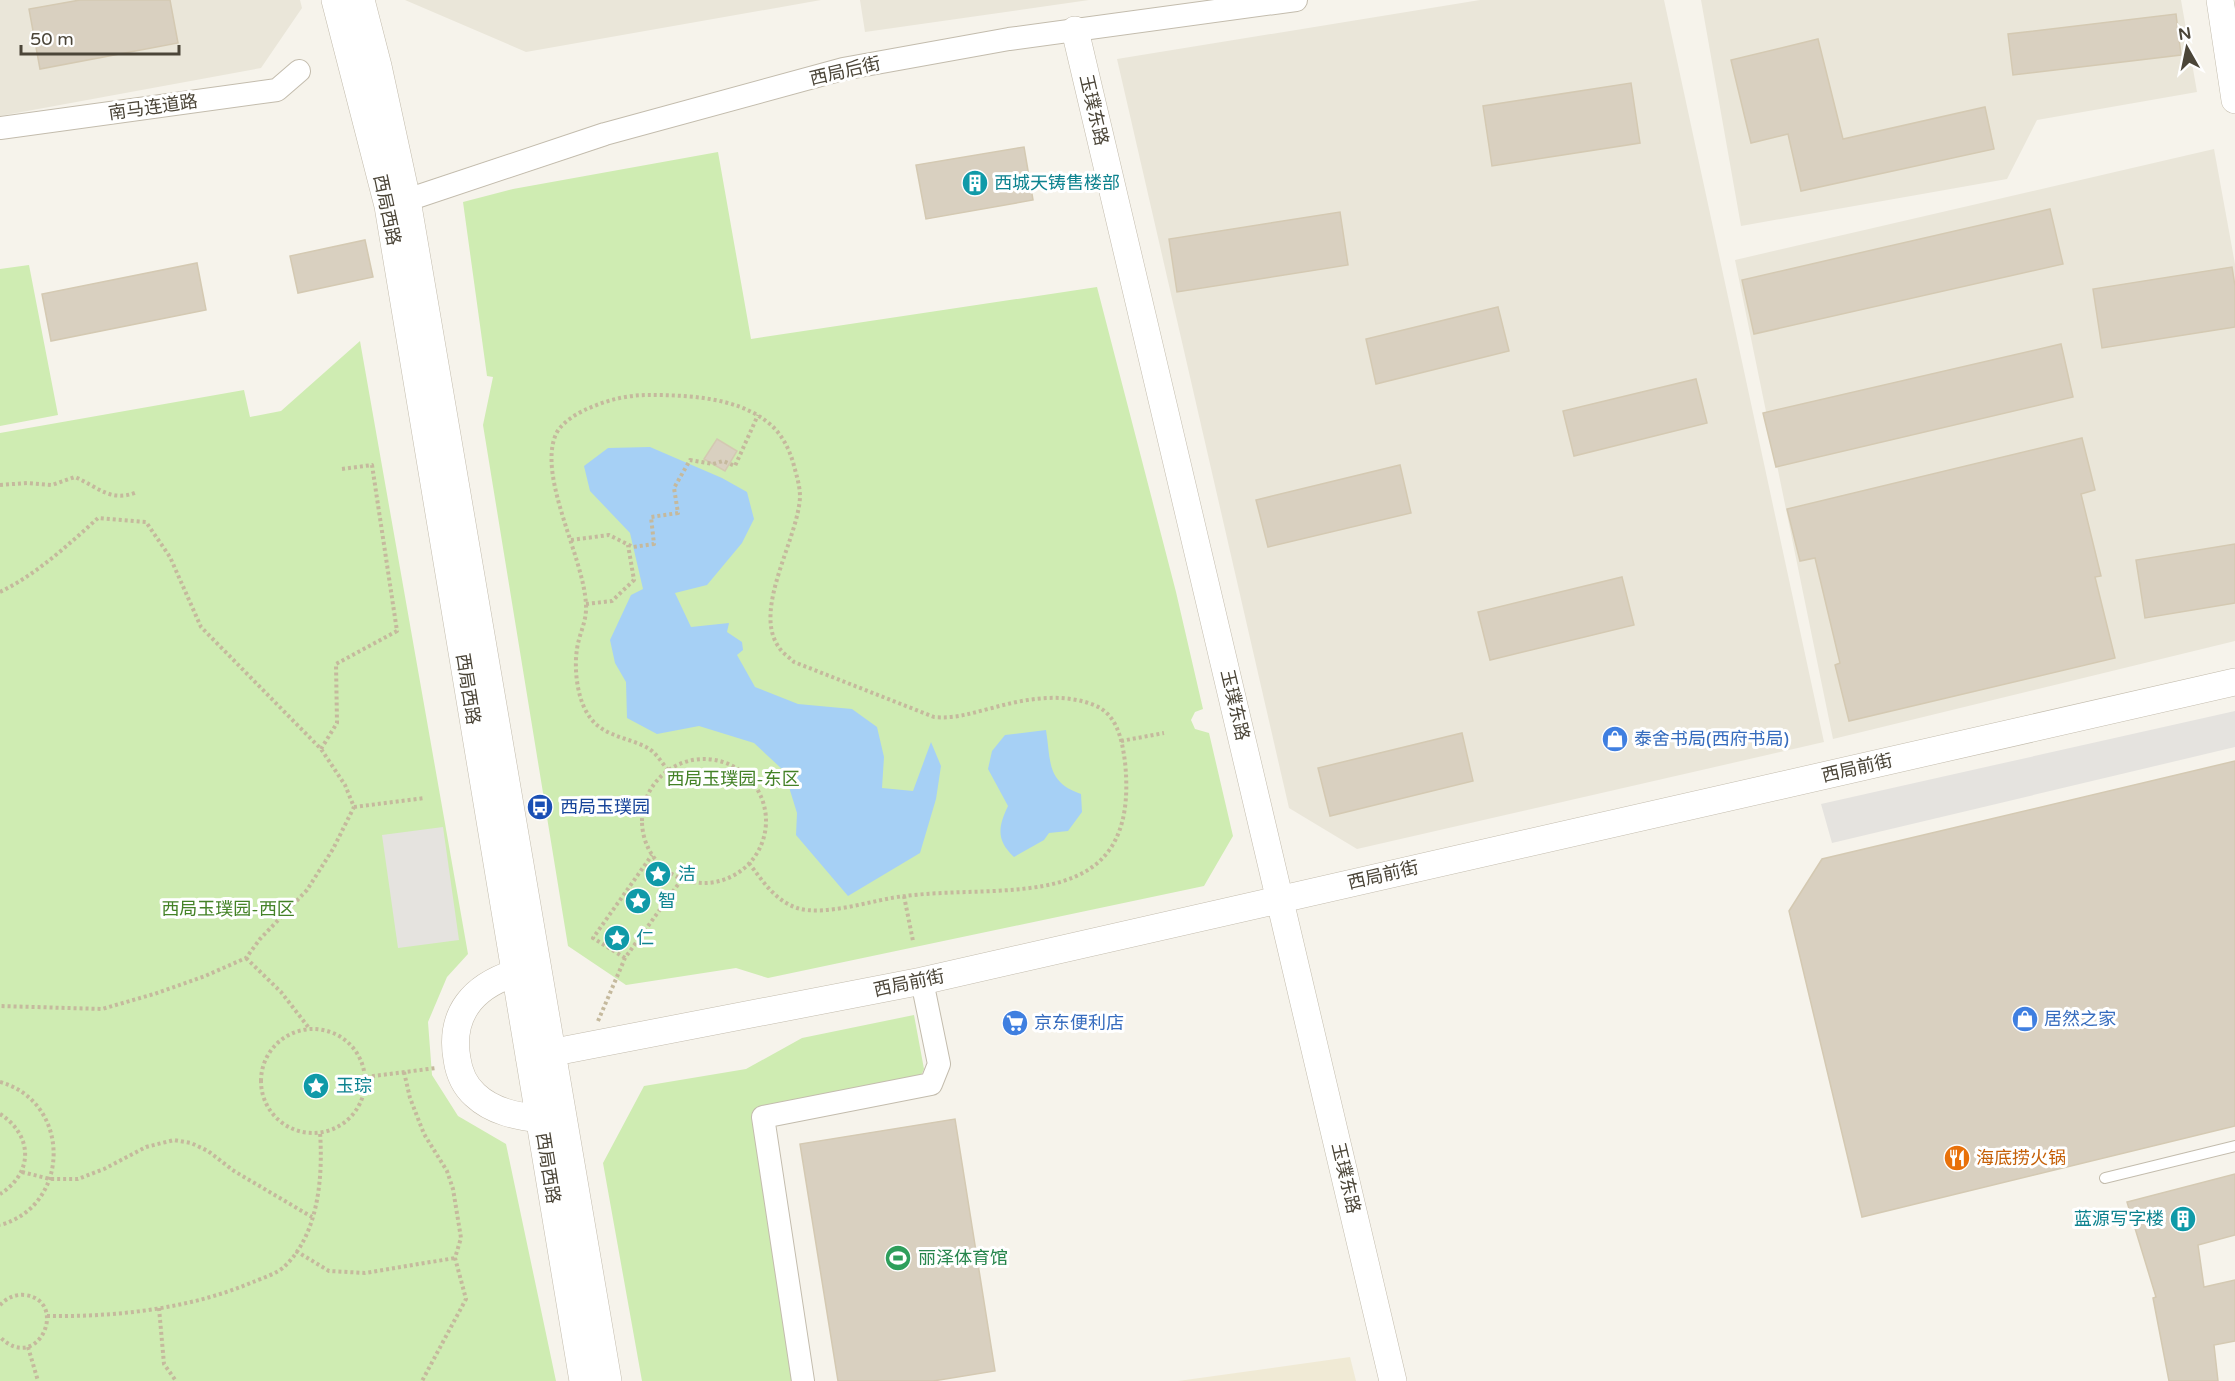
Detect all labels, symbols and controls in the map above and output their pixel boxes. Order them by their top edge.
scale bar [21,18,178,56]
north arrow [2157,18,2217,78]
text: N [2177,23,2193,45]
text: 50 m [30,28,74,50]
street label: 西局后街 [807,52,883,90]
street label: 玉璞东路 [1075,72,1113,148]
street label: 南马连道路 [107,90,199,124]
building icon: 西城天铸售楼部 [960,168,990,198]
street label: 西局西路 [369,172,405,248]
place label: 西城天铸售楼部 [994,172,1120,194]
street label: 西局西路 [452,652,484,726]
street label: 玉璞东路 [1216,667,1254,743]
shop icon: 泰舍书局(西府书局) [1600,724,1630,754]
place label: 泰舍书局(西府书局) [1634,728,1789,750]
street label: 西局前街 [1819,749,1895,787]
park label: 西局玉璞园-东区 [666,768,800,790]
bus stop icon: 西局玉璞园 [525,792,555,822]
place label: 西局玉璞园 [560,796,650,818]
street label: 西局前街 [1345,856,1421,894]
place icon: 洁 [643,859,673,889]
place label: 洁 [678,863,696,885]
place icon: 智 [623,886,653,916]
place label: 智 [658,890,676,912]
park label: 西局玉璞园-西区 [161,898,295,920]
place icon: 仁 [602,923,632,953]
place label: 仁 [636,927,654,949]
street label: 西局前街 [871,965,947,1001]
shop icon: 居然之家 [2010,1004,2040,1034]
supermarket icon: 京东便利店 [1000,1008,1030,1038]
place label: 居然之家 [2044,1008,2116,1030]
place label: 京东便利店 [1034,1012,1124,1034]
place icon: 玉琮 [301,1071,331,1101]
place label: 玉琮 [336,1075,372,1097]
street label: 西局西路 [532,1131,564,1205]
street label: 玉璞东路 [1327,1140,1365,1216]
restaurant icon: 海底捞火锅 [1942,1143,1972,1173]
place label: 海底捞火锅 [1976,1147,2066,1169]
building icon: 蓝源写字楼 [2168,1204,2198,1234]
place label: 蓝源写字楼 [2074,1208,2164,1230]
sports icon: 丽泽体育馆 [883,1243,913,1273]
place label: 丽泽体育馆 [918,1247,1008,1269]

